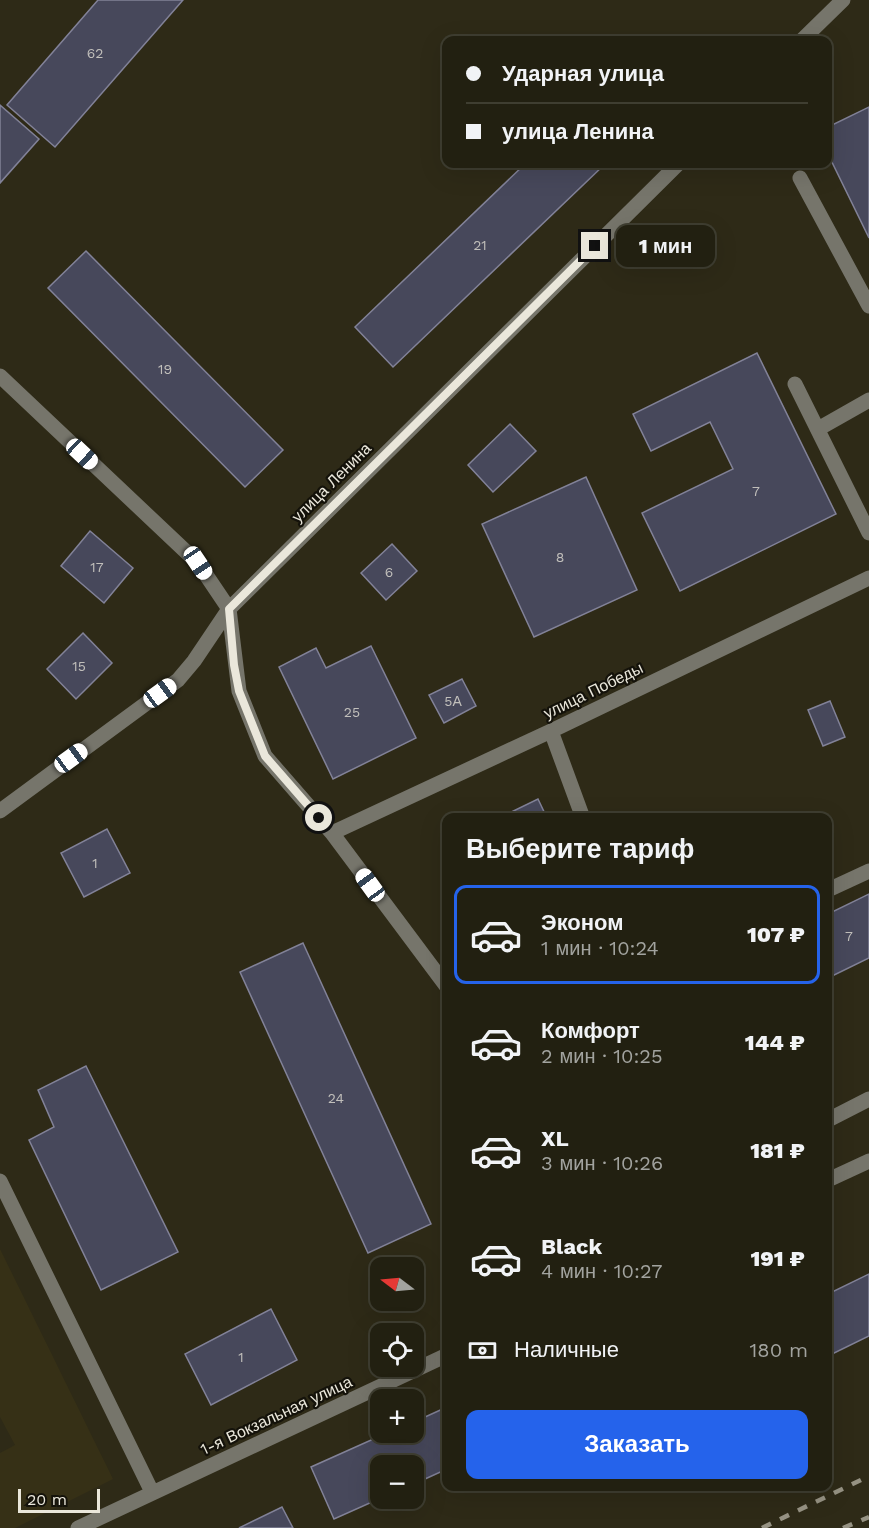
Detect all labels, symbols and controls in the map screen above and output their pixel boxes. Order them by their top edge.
house number: 62 [87,45,103,61]
text: Ударная улица [502,61,664,86]
text: улица Ленина [502,119,654,144]
callout: 1 мин [616,225,715,267]
route end [581,232,608,259]
text: 1 мин [639,234,692,258]
house number: 21 [473,237,487,253]
house number: 19 [158,361,172,377]
car [63,435,101,473]
street label: улица Ленина [288,439,375,526]
house number: 7 [752,483,760,499]
car [180,543,216,583]
house number: 8 [556,549,564,565]
house number: 17 [90,559,104,575]
house number: 6 [385,564,393,580]
house number: 15 [72,658,86,674]
street label: улица Победы [540,658,646,723]
car [140,675,180,711]
house number: 5А [444,693,462,709]
house number: 25 [344,704,360,720]
car [51,740,91,776]
route start [305,804,332,831]
text: Выберите тариф [466,833,694,865]
house number: 1 [92,855,98,871]
car [352,865,388,905]
icon: car [469,908,523,962]
text: Эконом [541,910,624,935]
text: 107 ₽ [747,922,805,947]
house number: 7 [845,928,853,944]
text: 1 мин · 10:24 [541,936,659,960]
icon: car [469,1016,523,1070]
text: Комфорт [541,1018,640,1043]
text: 144 ₽ [745,1030,805,1055]
text: 2 мин · 10:25 [541,1044,663,1068]
house number: 24 [328,1090,344,1106]
icon: car [469,1124,523,1178]
text: XL [541,1126,569,1151]
text: 181 ₽ [750,1138,805,1163]
text: 3 мин · 10:26 [541,1151,663,1175]
icon: car [469,1232,523,1286]
text: Black [541,1234,602,1259]
text: 191 ₽ [751,1246,805,1271]
north arrow [370,1257,424,1311]
map controls [370,1257,424,1509]
text: 4 мин · 10:27 [541,1259,662,1283]
button: locate [370,1323,424,1377]
icon: cash [466,1334,499,1367]
text: Наличные [514,1337,619,1362]
text: 180 m [750,1338,808,1362]
house number: 1 [238,1349,244,1365]
street label: 1-я Вокзальная улица [197,1372,355,1459]
button: + [370,1389,424,1443]
button: Заказать [466,1410,808,1479]
button: − [370,1455,424,1509]
scale bar [18,1486,100,1514]
text: 20 m [27,1490,67,1509]

